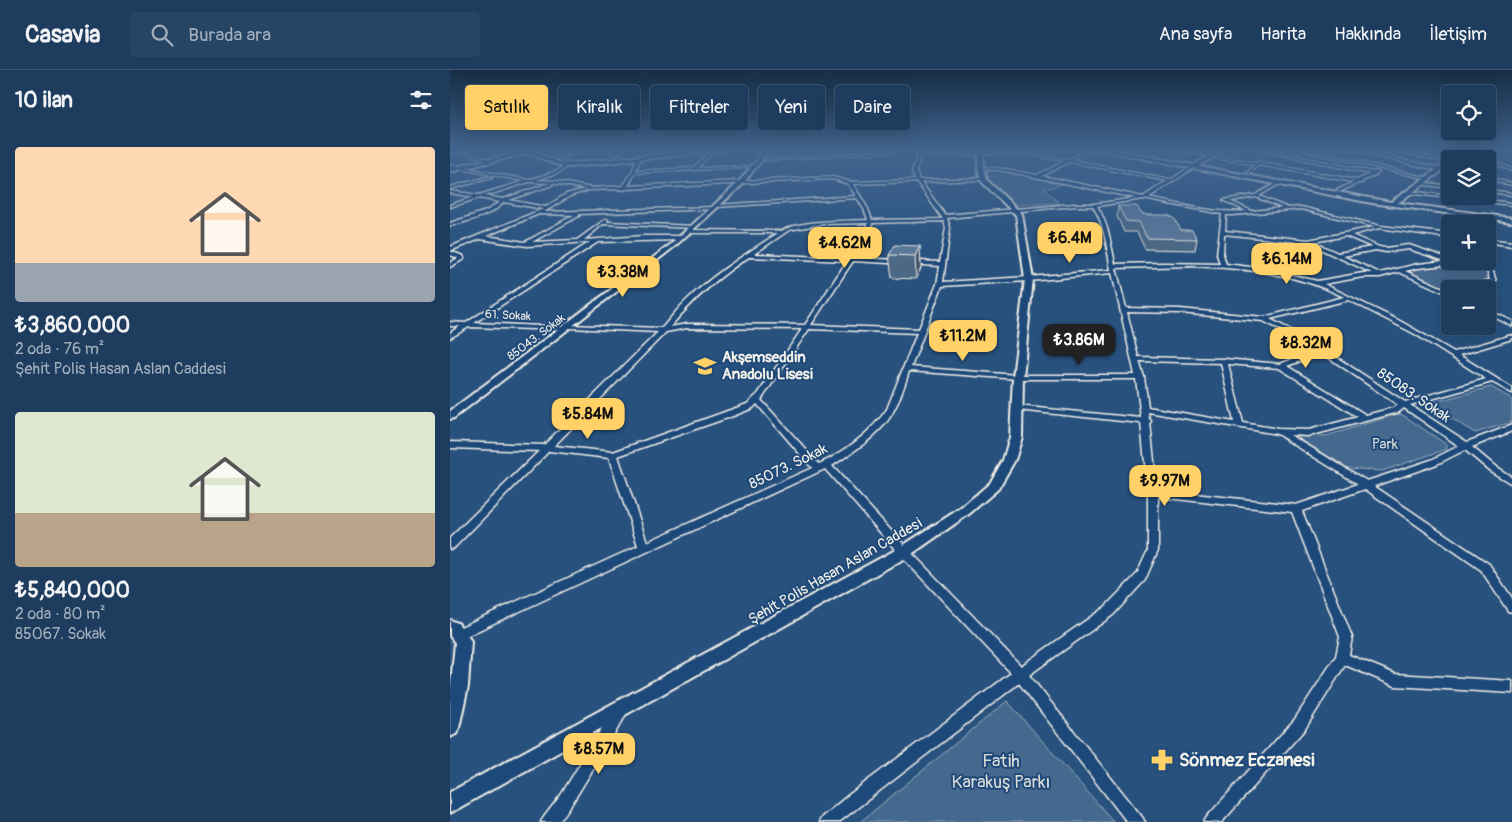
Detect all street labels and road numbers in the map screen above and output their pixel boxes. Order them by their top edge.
street label: 61. Sokak [485,307,531,324]
street label: 85043. Sokak [504,311,568,364]
street label: 85083. Sokak [1373,364,1455,427]
street label: 85073. Sokak [746,439,831,494]
street label: Şehit Polis Hasan Aslan Caddesi [745,514,926,629]

